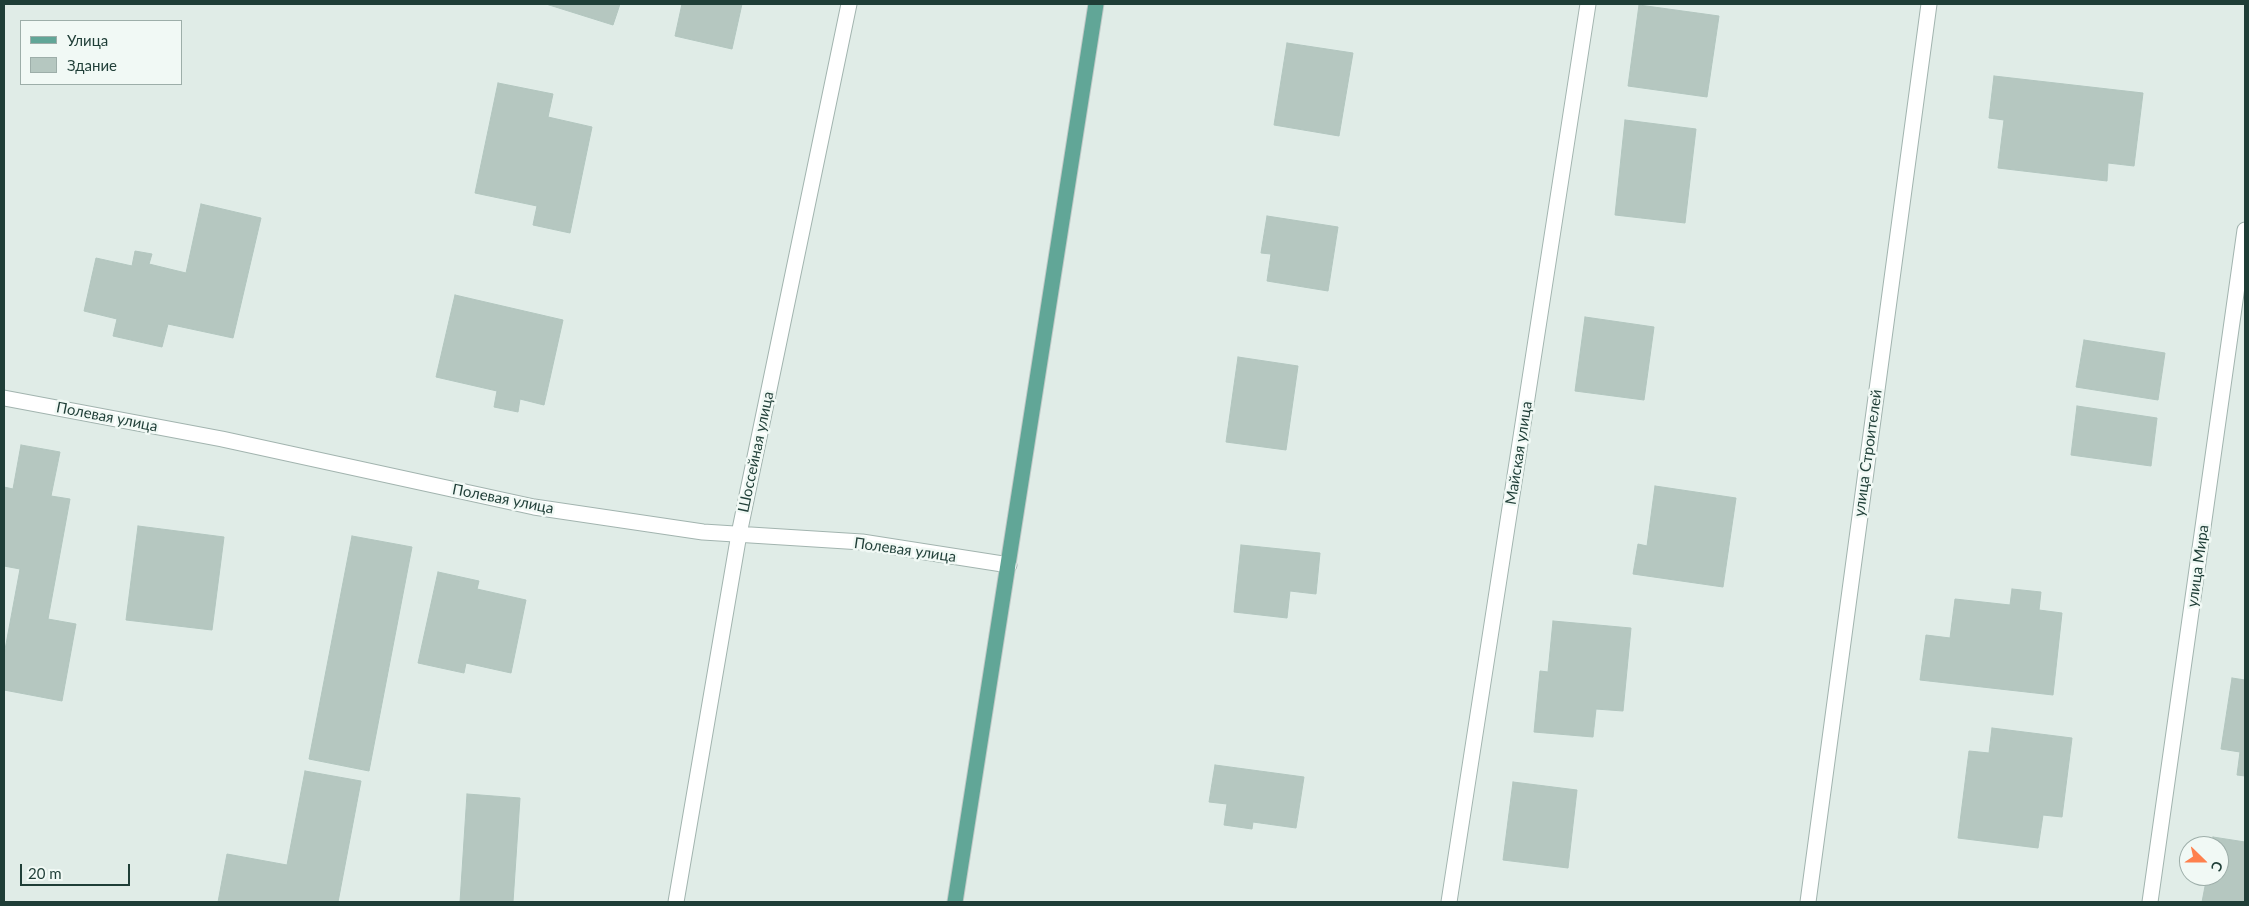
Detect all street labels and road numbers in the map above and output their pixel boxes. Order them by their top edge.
street label: улица Строителей [1850,388,1886,518]
street label: Шоссейная улица [734,390,778,514]
street label: Полевая улица [55,398,159,436]
street label: Майская улица [1502,400,1536,506]
street label: Полевая улица [451,480,555,518]
street label: улица Мира [2183,524,2213,608]
street label: Полевая улица [853,534,957,566]

